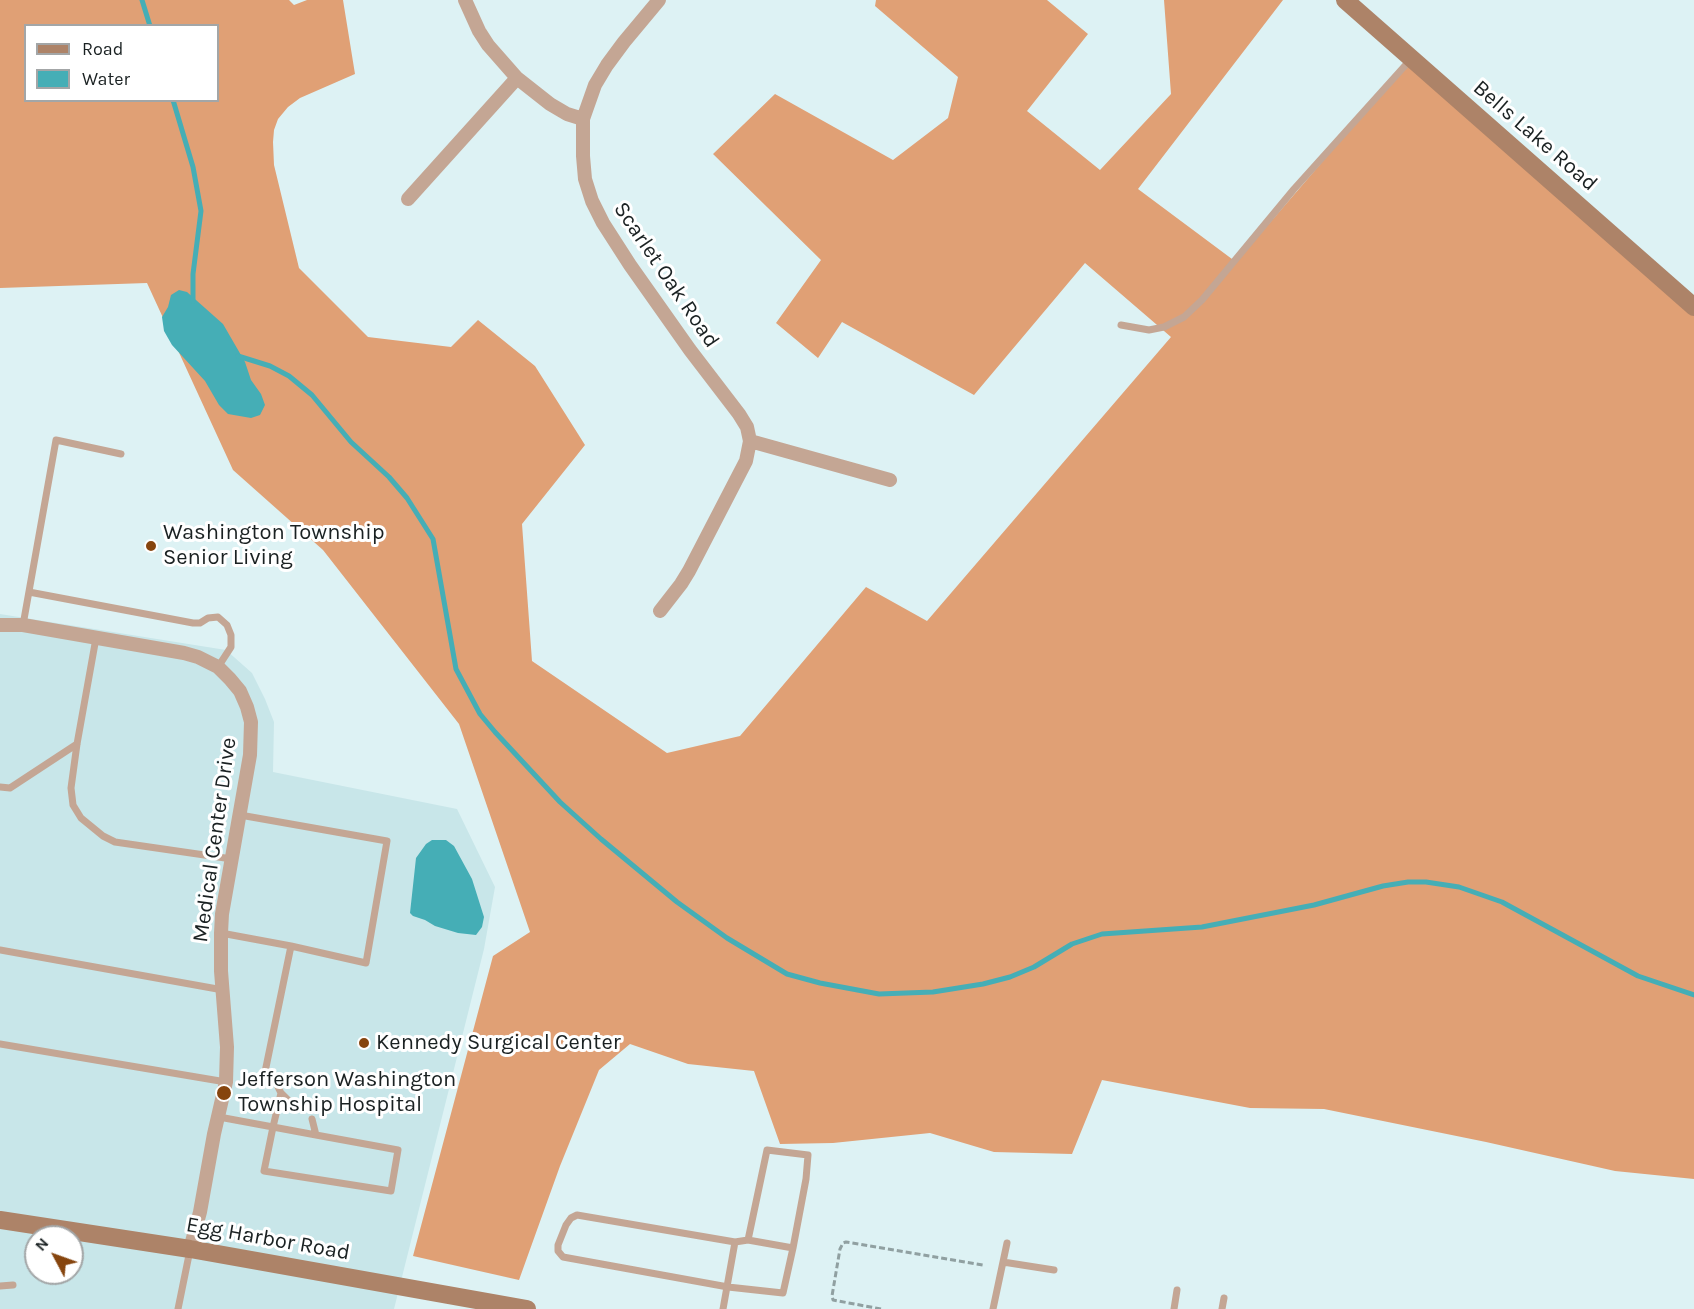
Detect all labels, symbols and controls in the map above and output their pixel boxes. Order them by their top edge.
legend [24,24,219,102]
text: Road [82,38,123,60]
text: Water [82,68,130,90]
street label: Bells Lake Road [1467,75,1603,197]
street label: Scarlet Oak Road [607,197,725,353]
place label: Washington Township Senior Living [163,520,385,572]
marker: Washington Township Senior Living [144,539,158,553]
street label: Medical Center Drive [188,736,242,944]
place label: Kennedy Surgical Center [376,1030,621,1056]
marker: Kennedy Surgical Center [357,1036,371,1050]
place label: Jefferson Washington Township Hospital [238,1067,456,1118]
marker: Jefferson Washington Township Hospital [215,1084,233,1102]
street label: Egg Harbor Road [184,1212,352,1266]
north arrow [24,1225,84,1285]
text: N [31,1234,52,1255]

